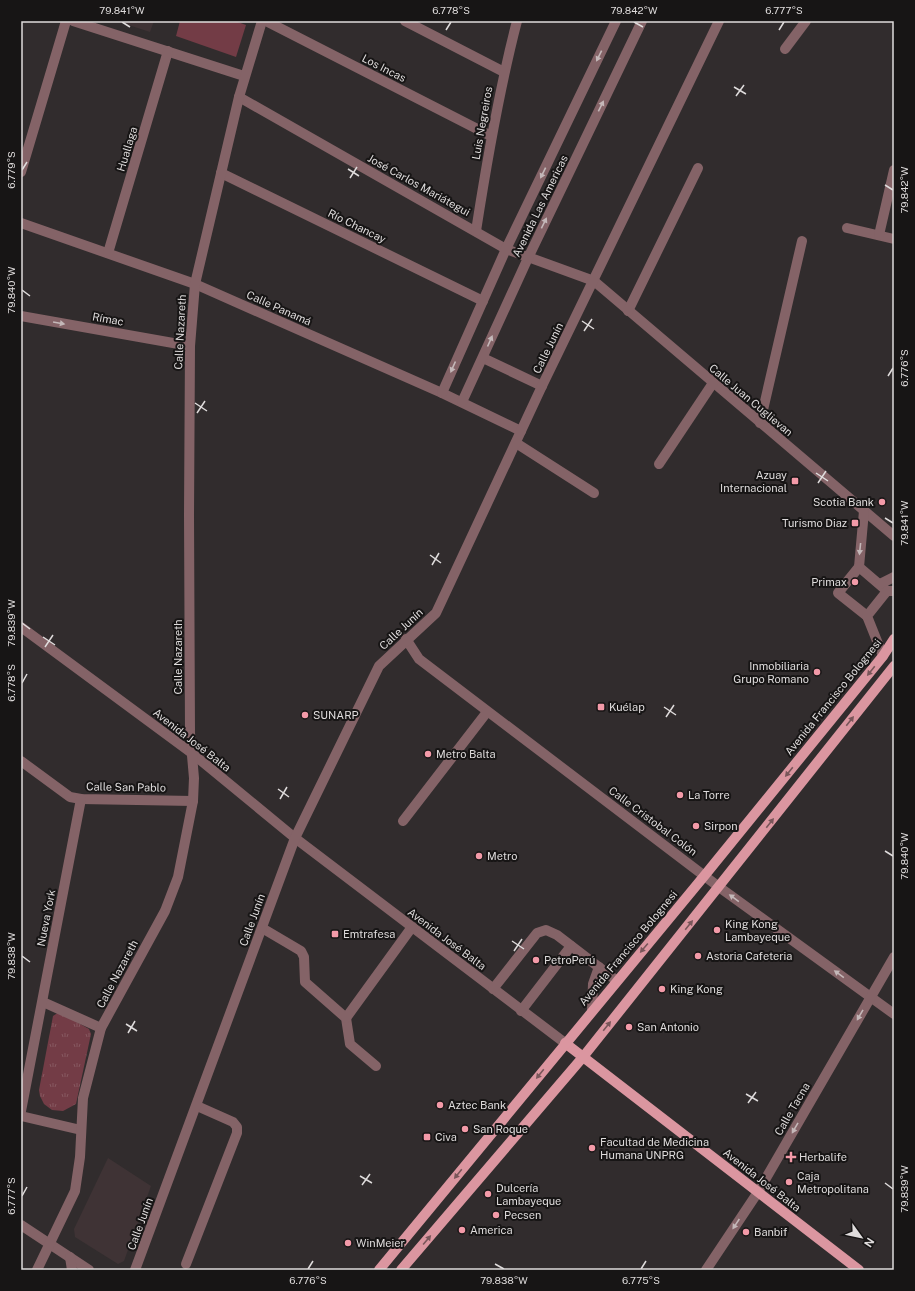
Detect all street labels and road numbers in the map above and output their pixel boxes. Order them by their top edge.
street label: Los Incas [360,52,408,84]
street label: Luis Negreiros [470,85,494,161]
street label: Huallaga [115,125,139,173]
street label: José Carlos Mariátegui [366,152,472,218]
street label: Avenida Las Americas [510,153,570,259]
street label: Río Chancay [326,207,388,245]
street label: Calle Panamá [245,288,313,328]
street label: Calle Nazareth [172,294,188,370]
street label: Rímac [91,310,125,328]
street label: Calle Junín [531,321,565,375]
street label: Calle Juan Cuglievan [707,362,795,438]
street label: Calle Junín [377,606,425,652]
street label: Calle Nazareth [172,619,184,695]
street label: Avenida Francisco Bolognesi [782,637,884,757]
street label: Avenida José Balta [151,706,233,774]
street label: Calle San Pablo [86,780,166,794]
street label: Calle Cristobal Colón [607,784,699,858]
street label: Avenida Francisco Bolognesi [577,888,679,1008]
street label: Nueva York [35,889,57,947]
street label: Calle Junín [237,892,267,948]
street label: Avenida José Balta [406,906,488,972]
street label: Calle Nazareth [94,938,140,1010]
street label: Calle Tacna [772,1080,812,1138]
street label: Avenida José Balta [721,1146,803,1214]
street label: Calle Junín [125,1196,155,1252]

